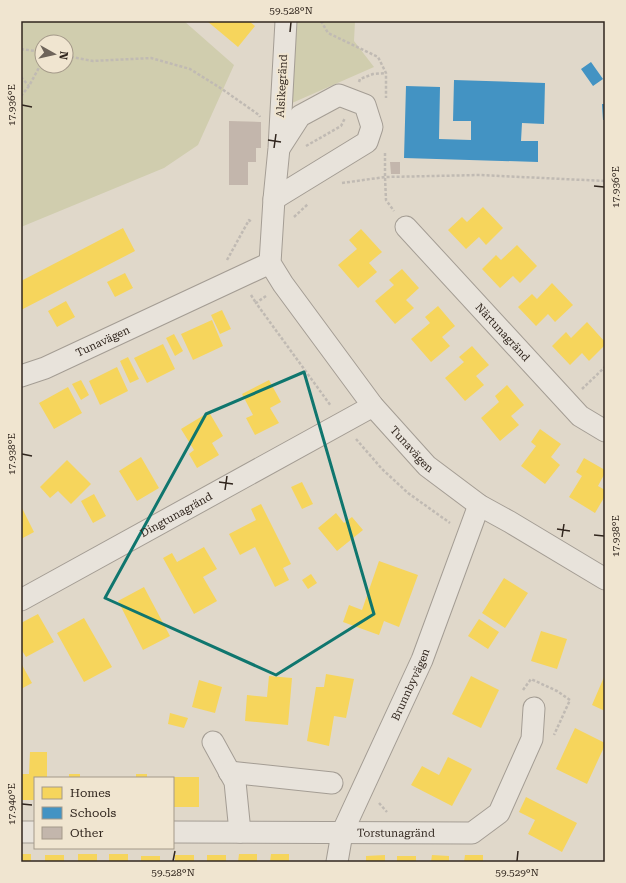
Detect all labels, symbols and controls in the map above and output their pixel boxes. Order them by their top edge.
text: 59.528°N [269,5,313,16]
north arrow [34,34,74,74]
text: N [56,50,70,61]
street label: Alsikegränd [274,54,290,118]
text: 17.936°E [6,84,17,126]
text: 17.936°E [610,166,621,208]
street label: Närtunagränd [473,301,533,364]
street label: Tunavägen [74,323,132,359]
street label: Tunavägen [388,423,436,475]
text: 17.938°E [6,433,17,475]
street label: Dingtunagränd [138,489,214,540]
text: 17.938°E [610,515,621,557]
street label: Brunnbyvägen [388,647,432,723]
legend [34,777,174,849]
text: 17.940°E [6,783,17,825]
text: Homes [70,786,111,800]
text: Schools [70,806,117,820]
text: Other [70,826,103,840]
street label: Torstunagränd [357,826,435,839]
text: 59.528°N [151,867,195,878]
text: 59.529°N [495,867,539,878]

